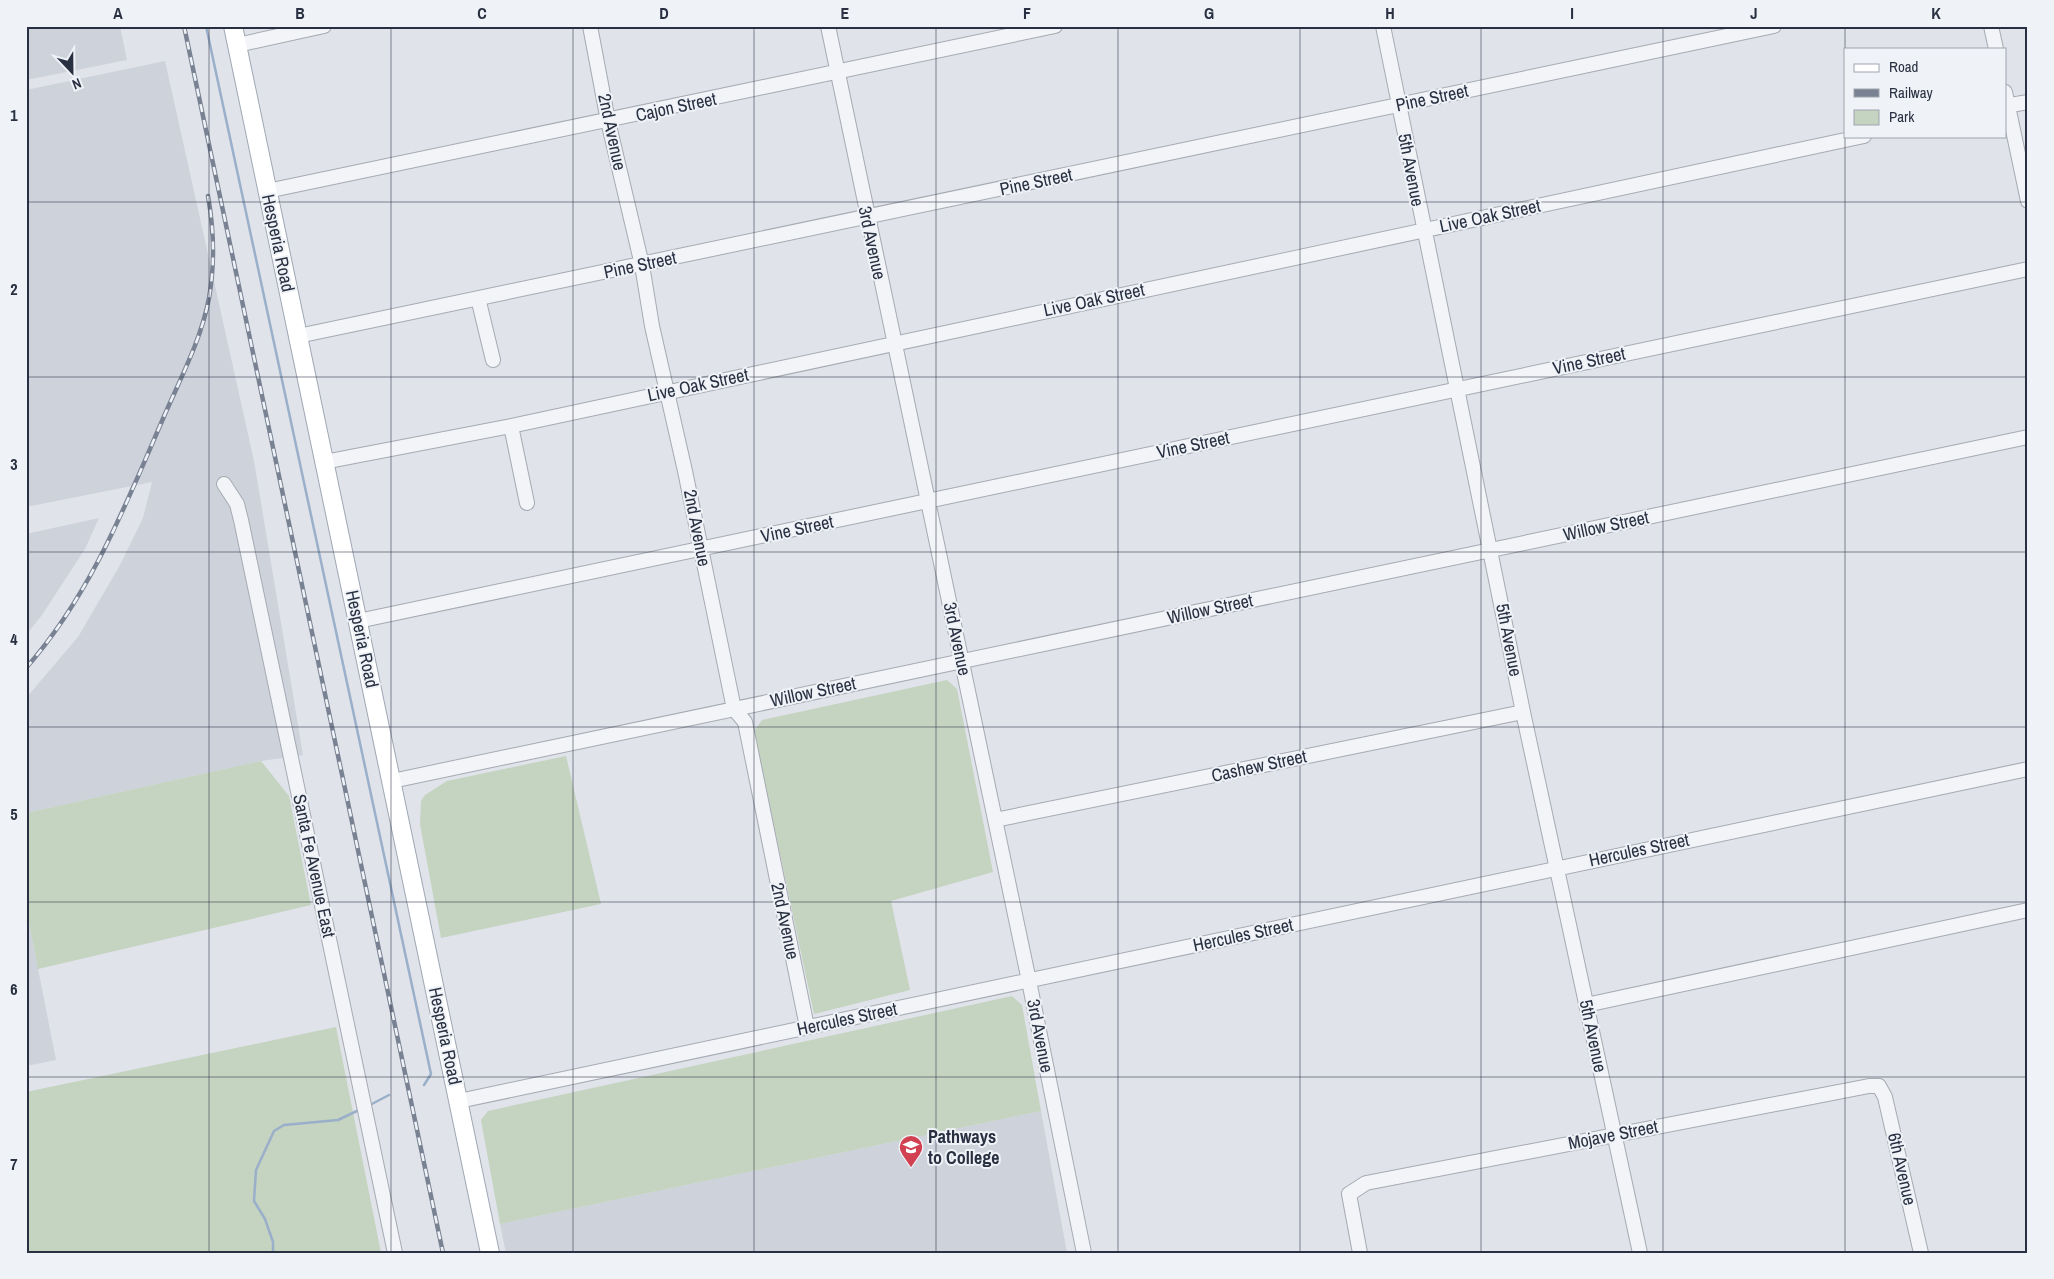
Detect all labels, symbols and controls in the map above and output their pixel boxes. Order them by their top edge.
text: A [113,2,123,24]
text: B [295,2,305,24]
text: C [477,2,487,24]
text: D [659,2,669,24]
text: E [841,2,850,24]
text: F [1023,2,1031,24]
text: G [1204,2,1214,24]
text: H [1385,2,1395,24]
text: I [1570,2,1574,24]
text: J [1750,2,1758,24]
text: K [1931,2,1941,24]
north arrow [48,48,98,98]
legend [1844,48,2006,138]
text: Road [1889,56,1918,77]
text: N [70,74,84,94]
street label: Pine Street [1393,78,1471,117]
text: Railway [1889,82,1934,103]
street label: Cajon Street [633,86,719,127]
street label: 2nd Avenue [592,91,633,173]
text: 1 [10,104,18,126]
text: Park [1889,106,1915,127]
street label: 5th Avenue [1392,131,1431,208]
street label: Pine Street [997,162,1075,201]
street label: Hesperia Road [256,192,301,294]
street label: Live Oak Street [1437,193,1543,238]
street label: 3rd Avenue [853,204,892,282]
street label: Pine Street [601,245,679,284]
street label: Live Oak Street [1041,277,1147,322]
text: 2 [10,278,18,300]
street label: Vine Street [1550,341,1627,380]
street label: Live Oak Street [645,362,751,407]
street label: Vine Street [1154,425,1231,464]
text: 3 [10,453,18,475]
street label: 2nd Avenue [678,487,717,568]
street label: Willow Street [1561,504,1651,547]
street label: Vine Street [758,509,835,548]
street label: Willow Street [1165,587,1255,630]
street label: Hesperia Road [340,588,385,690]
street label: 3rd Avenue [938,600,977,678]
street label: 5th Avenue [1490,601,1529,678]
text: 4 [10,628,18,650]
street label: Willow Street [768,670,858,713]
street label: Cashew Street [1209,743,1309,788]
street label: Santa Fe Avenue East [287,792,342,940]
text: 5 [10,803,18,825]
street label: Hercules Street [1587,827,1691,872]
street label: 2nd Avenue [765,880,806,962]
street label: Hercules Street [1191,912,1295,957]
text: 6 [10,978,18,1000]
street label: Hesperia Road [423,985,468,1087]
street label: Hercules Street [795,996,899,1041]
street label: 3rd Avenue [1021,997,1060,1075]
street label: 5th Avenue [1574,997,1613,1075]
street label: Mojave Street [1566,1114,1660,1155]
place label: Pathways to College [928,1124,999,1170]
street label: 6th Avenue [1882,1130,1923,1208]
school or university icon: Pathways to College [898,1134,924,1168]
text: 7 [10,1153,18,1175]

